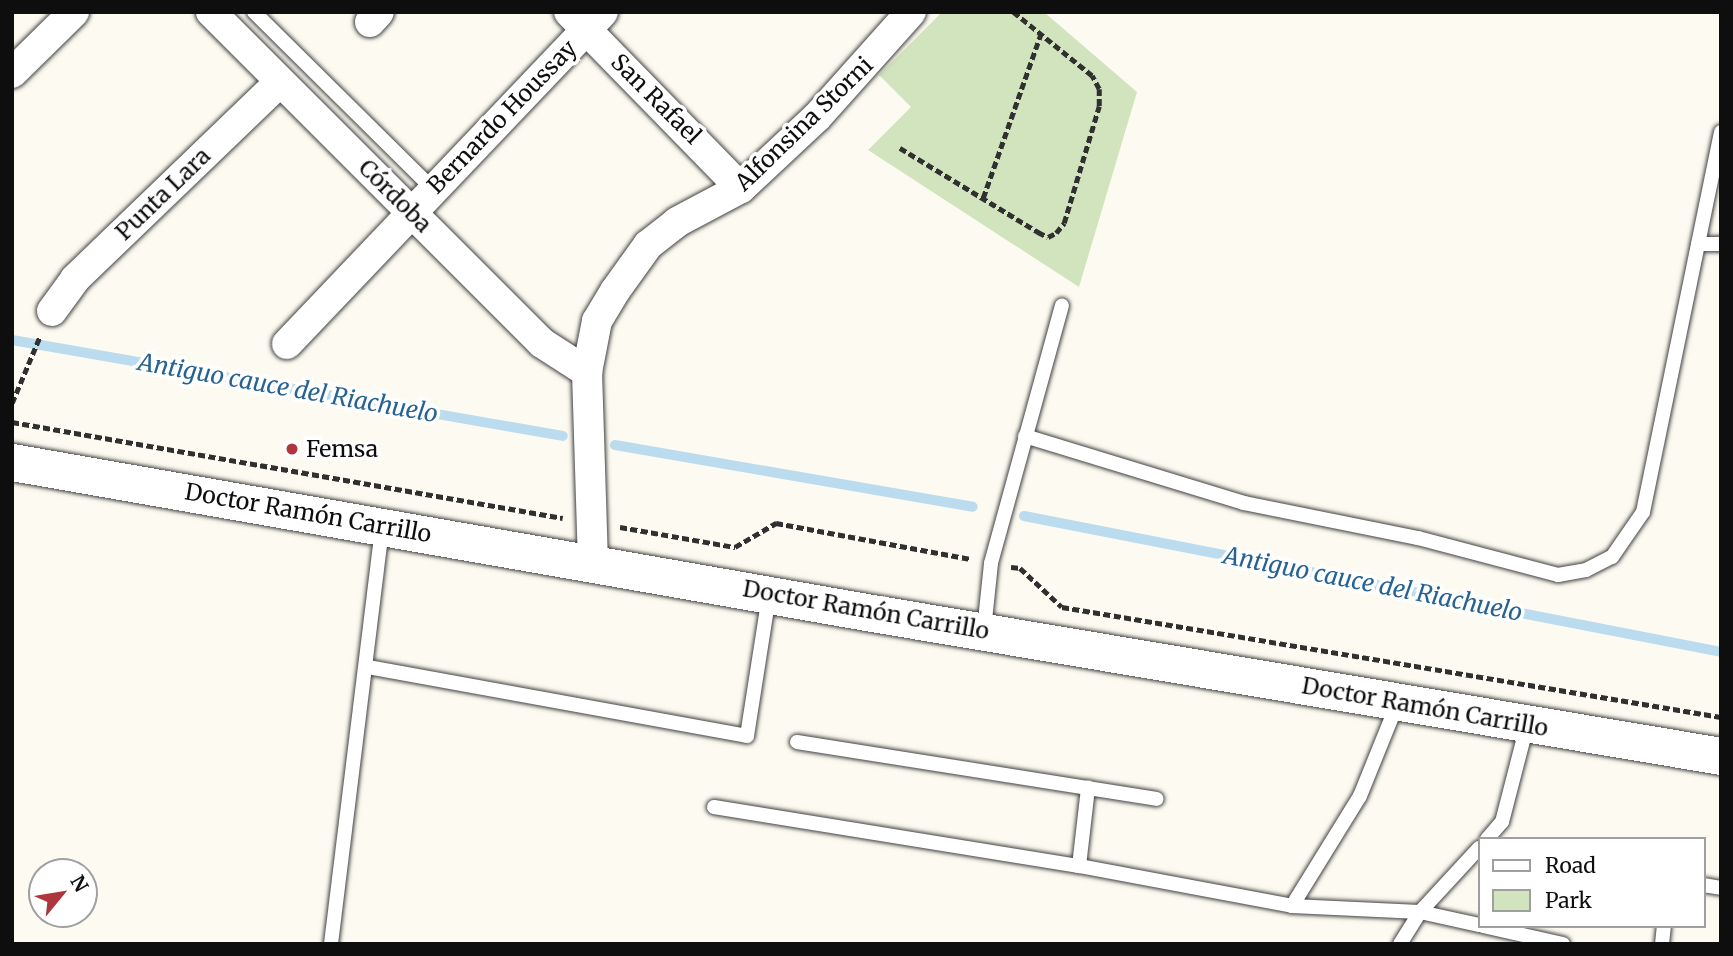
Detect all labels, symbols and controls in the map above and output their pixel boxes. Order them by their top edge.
street label: Bernardo Houssay [422,35,582,199]
street label: San Rafael [605,48,707,150]
street label: Alfonsina Storni [729,51,879,197]
street label: Punta Lara [110,142,216,246]
street label: Córdoba [353,154,437,238]
water label: Antiguo cauce del Riachuelo [136,347,440,429]
place label: Femsa [306,435,378,463]
marker: Femsa [284,441,300,457]
street label: Doctor Ramón Carrillo [183,478,433,548]
water label: Antiguo cauce del Riachuelo [1221,541,1525,627]
street label: Doctor Ramón Carrillo [741,575,991,645]
street label: Doctor Ramón Carrillo [1300,672,1550,742]
legend [1478,837,1705,928]
text: Road [1545,852,1596,879]
north arrow [28,858,98,928]
text: N [65,871,94,896]
text: Park [1545,887,1592,914]

